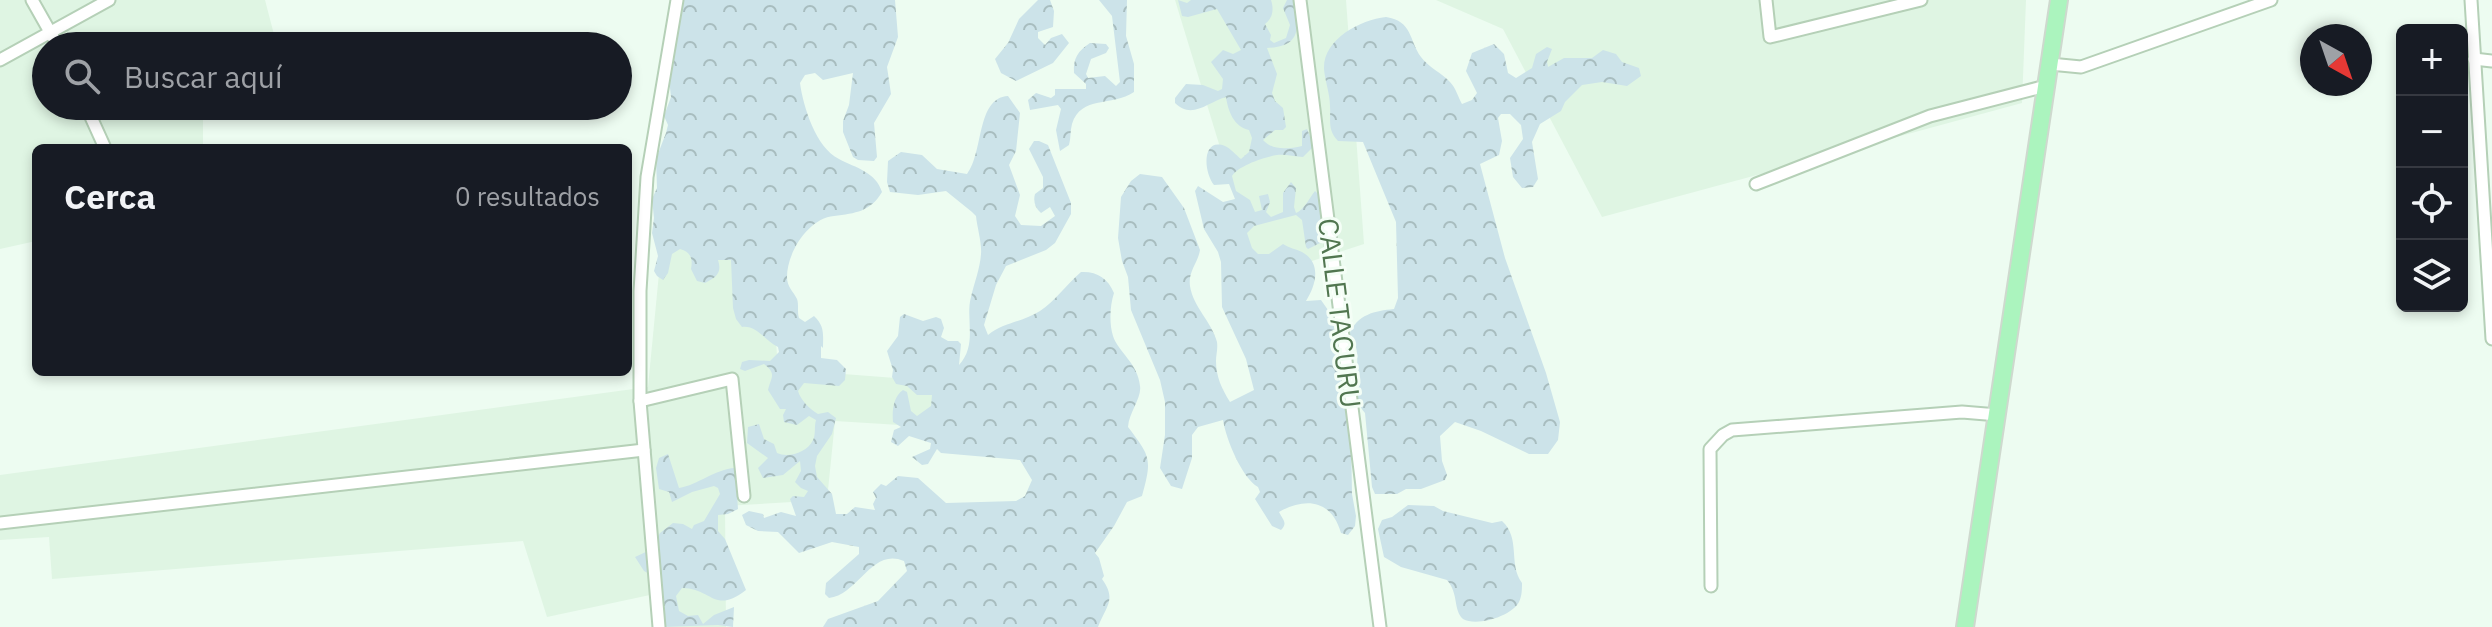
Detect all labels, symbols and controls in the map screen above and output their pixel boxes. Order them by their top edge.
north arrow [2300,24,2372,96]
map controls [2396,24,2468,312]
button: + [2396,24,2468,96]
search box [32,32,632,120]
icon: search [60,54,104,98]
text: Buscar aquí [124,57,282,96]
button: − [2396,96,2468,168]
button: locate [2396,168,2468,240]
text: Cerca [64,174,156,218]
text: 0 resultados [455,179,600,213]
street label: CALLE TACURU [1310,216,1370,410]
button: layers [2396,240,2468,312]

